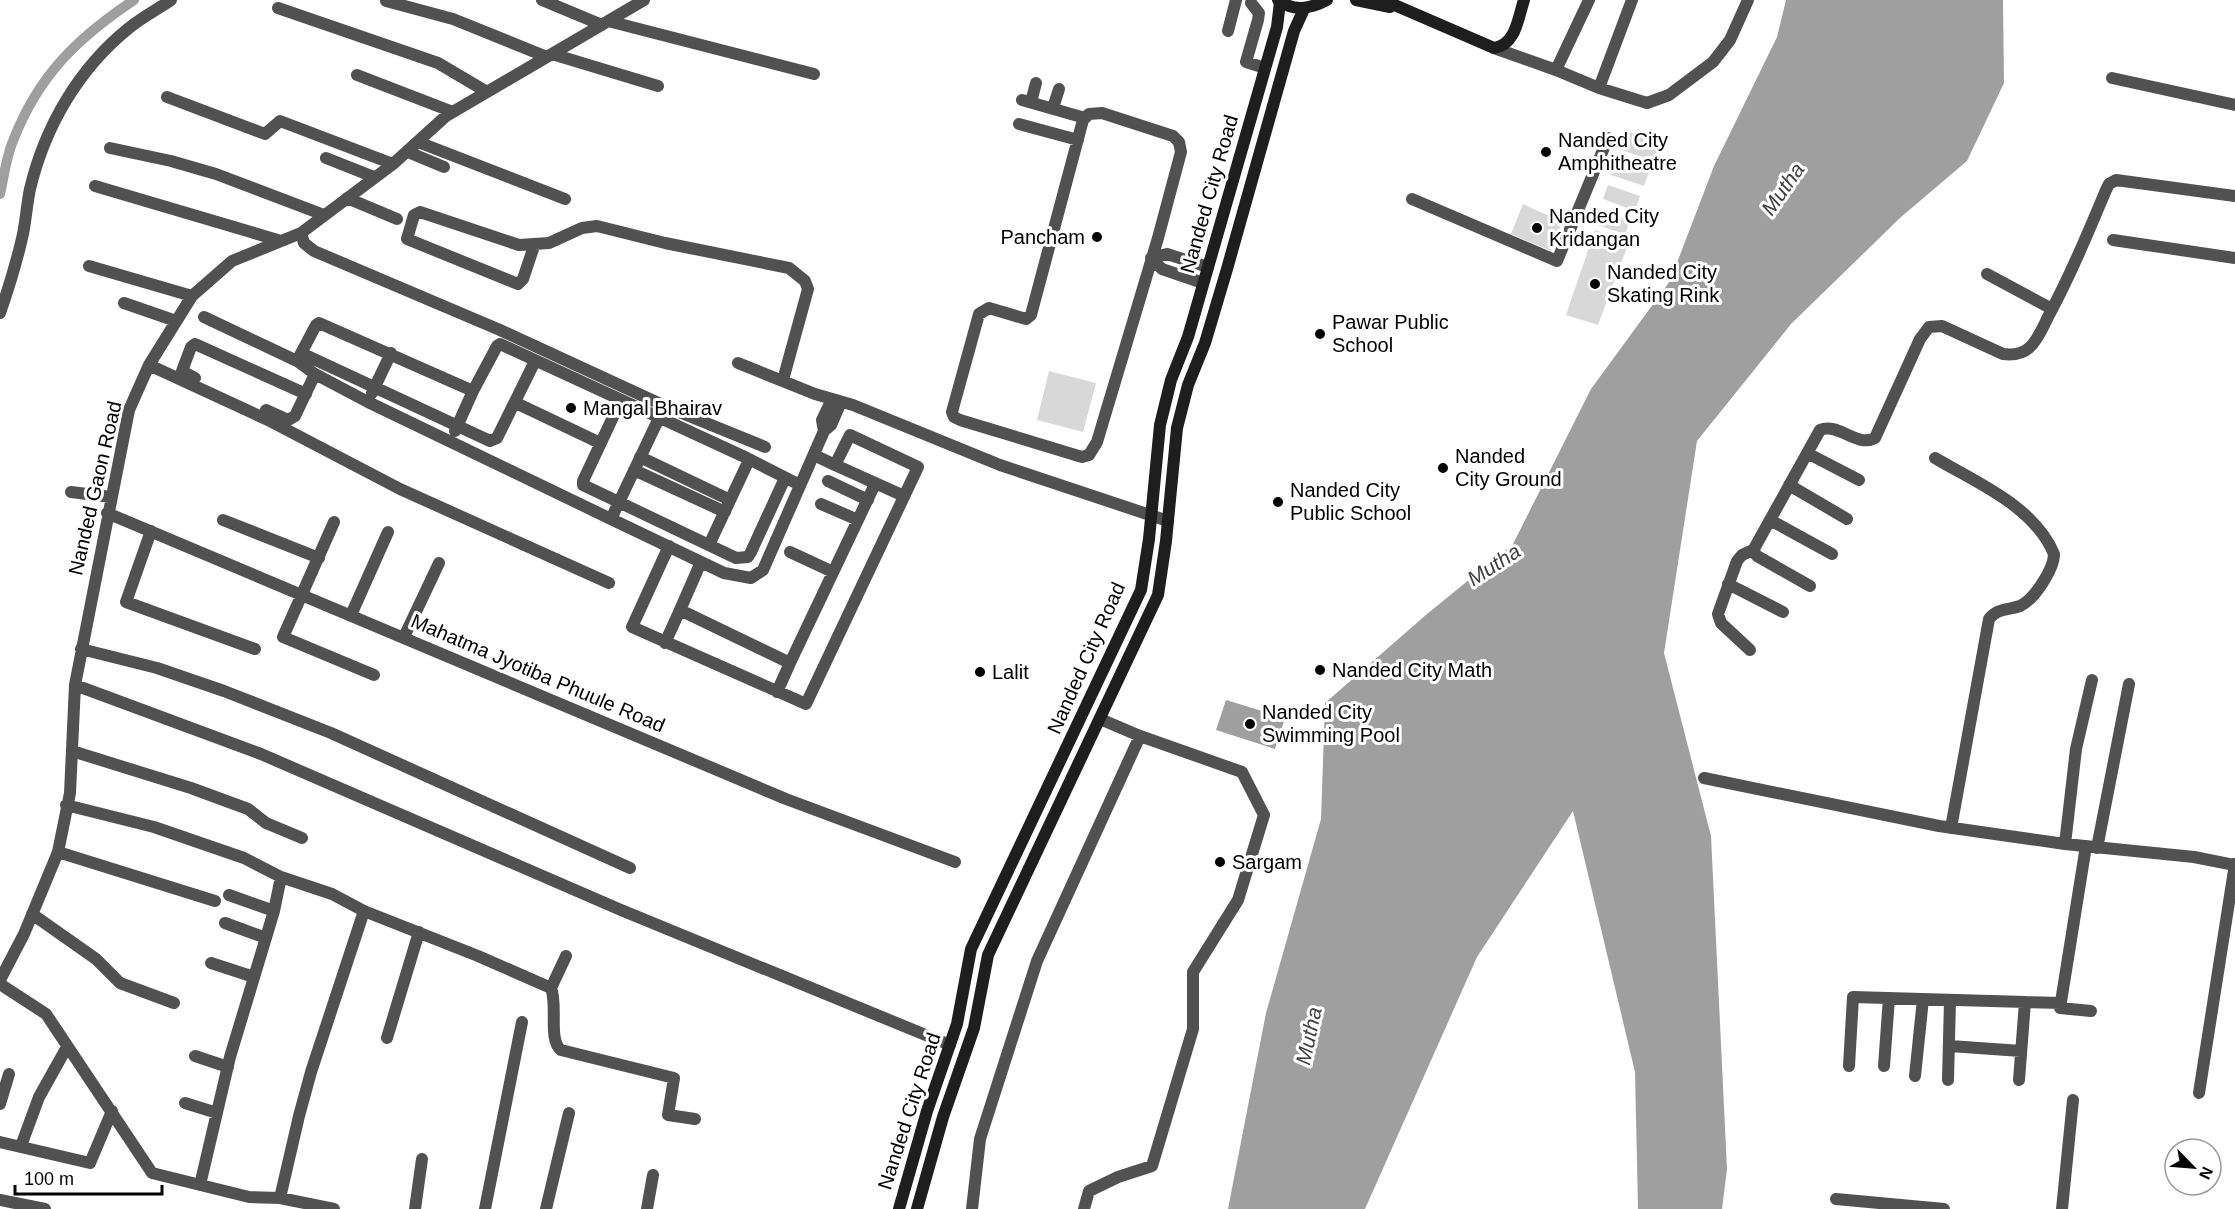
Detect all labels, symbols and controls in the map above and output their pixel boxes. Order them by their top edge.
street label: Nanded City Road [1176,112,1242,276]
place label: Nanded City Amphitheatre [1558,129,1677,174]
marker: Nanded City Amphitheatre [1539,145,1553,159]
water label: Mutha [1756,158,1809,219]
place label: Nanded City Kridangan [1549,205,1659,250]
marker: Nanded City Kridangan [1530,221,1544,235]
place label: Pancham [1001,226,1085,248]
marker: Pancham [1090,230,1104,244]
place label: Nanded City Skating Rink [1607,261,1720,306]
marker: Nanded City Skating Rink [1588,277,1602,291]
place label: Pawar Public School [1332,311,1449,356]
marker: Pawar Public School [1313,327,1327,341]
place label: Mangal Bhairav [583,397,722,419]
street label: Nanded Gaon Road [64,399,126,577]
marker: Mangal Bhairav [564,401,578,415]
place label: Nanded City Ground [1455,445,1562,490]
marker: Nanded City Ground [1436,461,1450,475]
place label: Nanded City Public School [1290,479,1411,524]
marker: Nanded City Public School [1271,495,1285,509]
water label: Mutha [1463,539,1524,590]
street label: Nanded City Road [1043,579,1129,737]
street label: Mahatma Jyotiba Phuule Road [408,609,668,737]
place label: Nanded City Math [1332,659,1492,681]
place label: Lalit [992,661,1029,683]
marker: Nanded City Math [1313,663,1327,677]
marker: Lalit [973,665,987,679]
place label: Nanded City Swimming Pool [1262,701,1400,746]
marker: Nanded City Swimming Pool [1243,717,1257,731]
place label: Sargam [1232,851,1302,873]
marker: Sargam [1213,855,1227,869]
water label: Mutha [1291,1005,1326,1067]
street label: Nanded City Road [873,1030,945,1192]
north arrow [2163,1137,2223,1197]
scale bar [15,1158,162,1196]
text: N [2196,1164,2216,1182]
text: 100 m [24,1169,74,1189]

